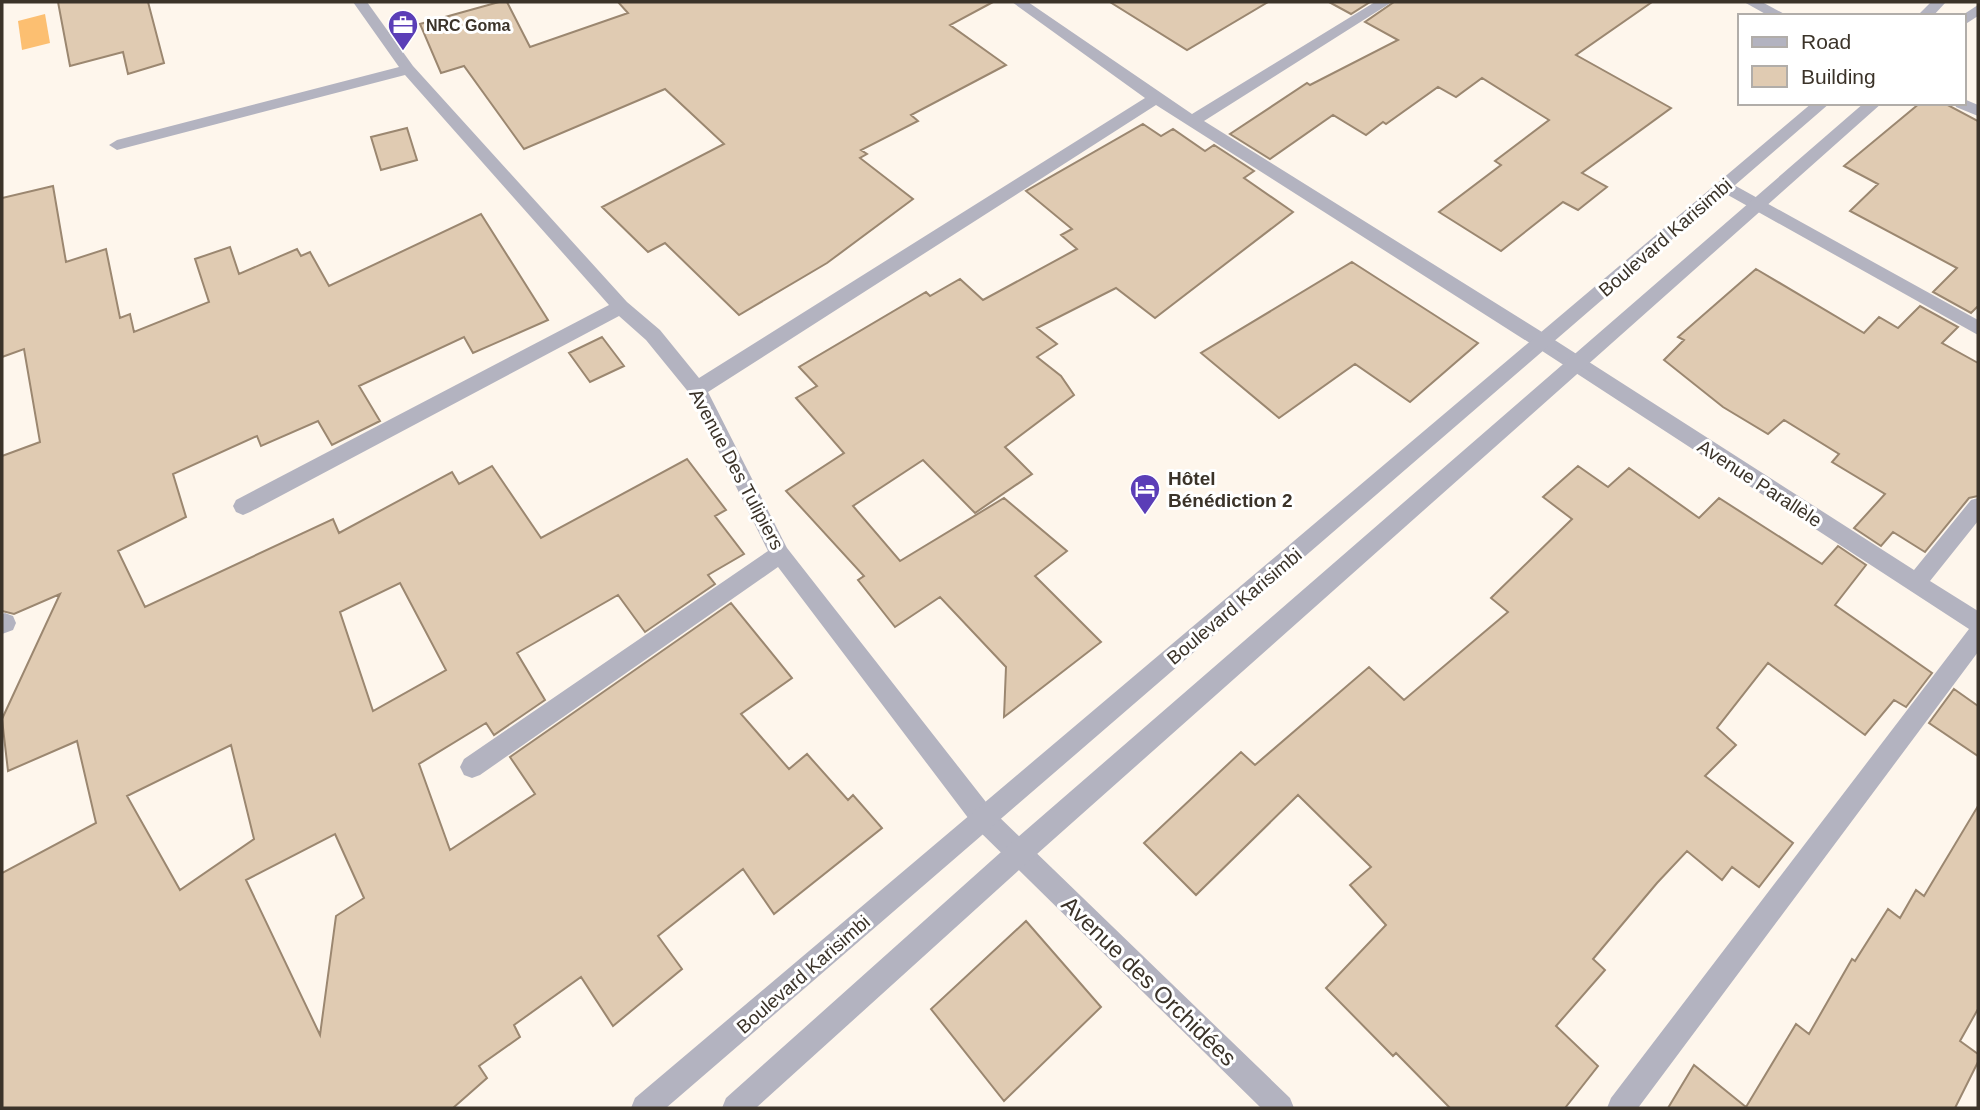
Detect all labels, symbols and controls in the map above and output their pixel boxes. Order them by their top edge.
office icon: NRC Goma [386,8,420,52]
legend [1738,14,1966,105]
place label: NRC Goma [426,17,511,34]
text: Road [1801,30,1851,53]
text: Building [1801,65,1876,88]
street label: Boulevard Karisimbi [1595,174,1736,301]
street label: Avenue Des Tulipiers [685,385,788,553]
street label: Avenue Parallèle [1694,436,1826,531]
place label: Hôtel Bénédiction 2 [1168,468,1293,511]
hotel icon: Hôtel Bénédiction 2 [1128,472,1162,516]
street label: Boulevard Karisimbi [1163,544,1306,669]
street label: Avenue des Orchidées [1056,891,1242,1071]
street label: Boulevard Karisimbi [733,911,874,1038]

